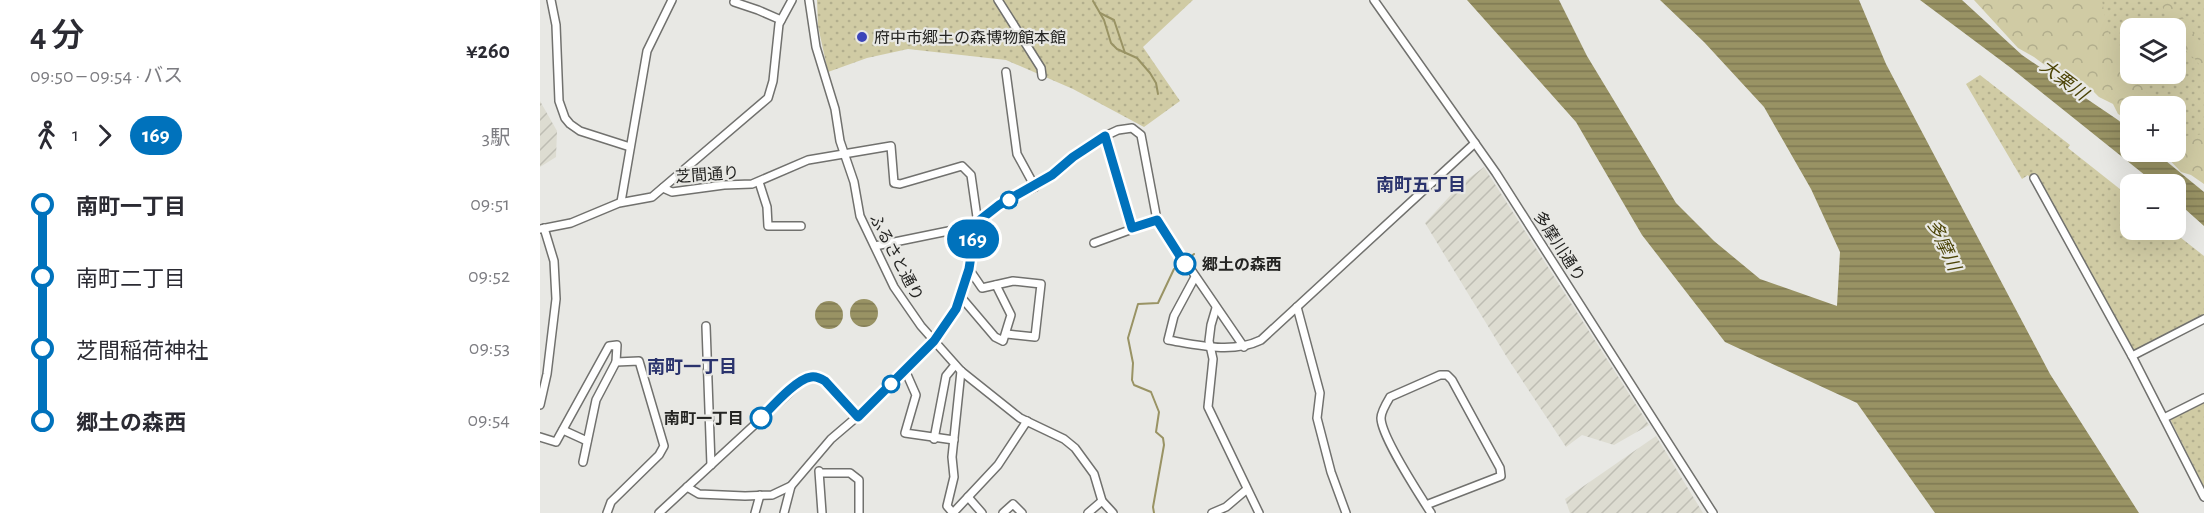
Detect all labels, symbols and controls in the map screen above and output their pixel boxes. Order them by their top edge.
map controls [2120,18,2186,240]
button: layers [2120,18,2186,84]
text: 4 分 [30,20,85,53]
place label: 府中市郷土の森博物館本館 [874,29,1066,46]
marker: 府中市郷土の森博物館本館 [855,30,869,44]
text: ¥260 [466,40,510,62]
water label: 大栗川 [2036,56,2093,105]
text: 09:50 – 09:54 · バス [30,66,183,86]
button: + [2120,96,2186,162]
icon: walk [30,119,63,152]
icon: forward [88,119,121,152]
text: 1 [72,125,79,145]
text: 169 [142,125,170,146]
text: 3駅 [482,128,510,148]
street label: 芝間通り [675,164,740,185]
button: − [2120,174,2186,240]
district label: 南町五丁目 [1376,176,1466,195]
unlabelled marker [1000,191,1018,209]
text: 09:51 [470,194,510,214]
text: 南町一丁目 [76,196,186,218]
street label: 多摩川通り [1531,208,1588,284]
street label: ふるさと通り [867,211,927,304]
water label: 多摩川 [1924,216,1965,276]
line badge: 169 [938,220,1008,258]
text: 169 [959,229,987,250]
marker: 郷土の森西 [1174,253,1196,275]
place label: 郷土の森西 [1202,256,1282,273]
text: 09:52 [468,266,510,286]
text: 南町二丁目 [76,268,186,290]
text: 09:53 [469,338,510,358]
text: 芝間稲荷神社 [76,340,208,362]
district label: 南町一丁目 [647,358,737,377]
unlabelled marker [882,375,900,393]
marker: 南町一丁目 [750,407,772,429]
text: 09:54 [467,410,510,430]
place label: 南町一丁目 [664,410,744,427]
text: 郷土の森西 [76,412,186,434]

